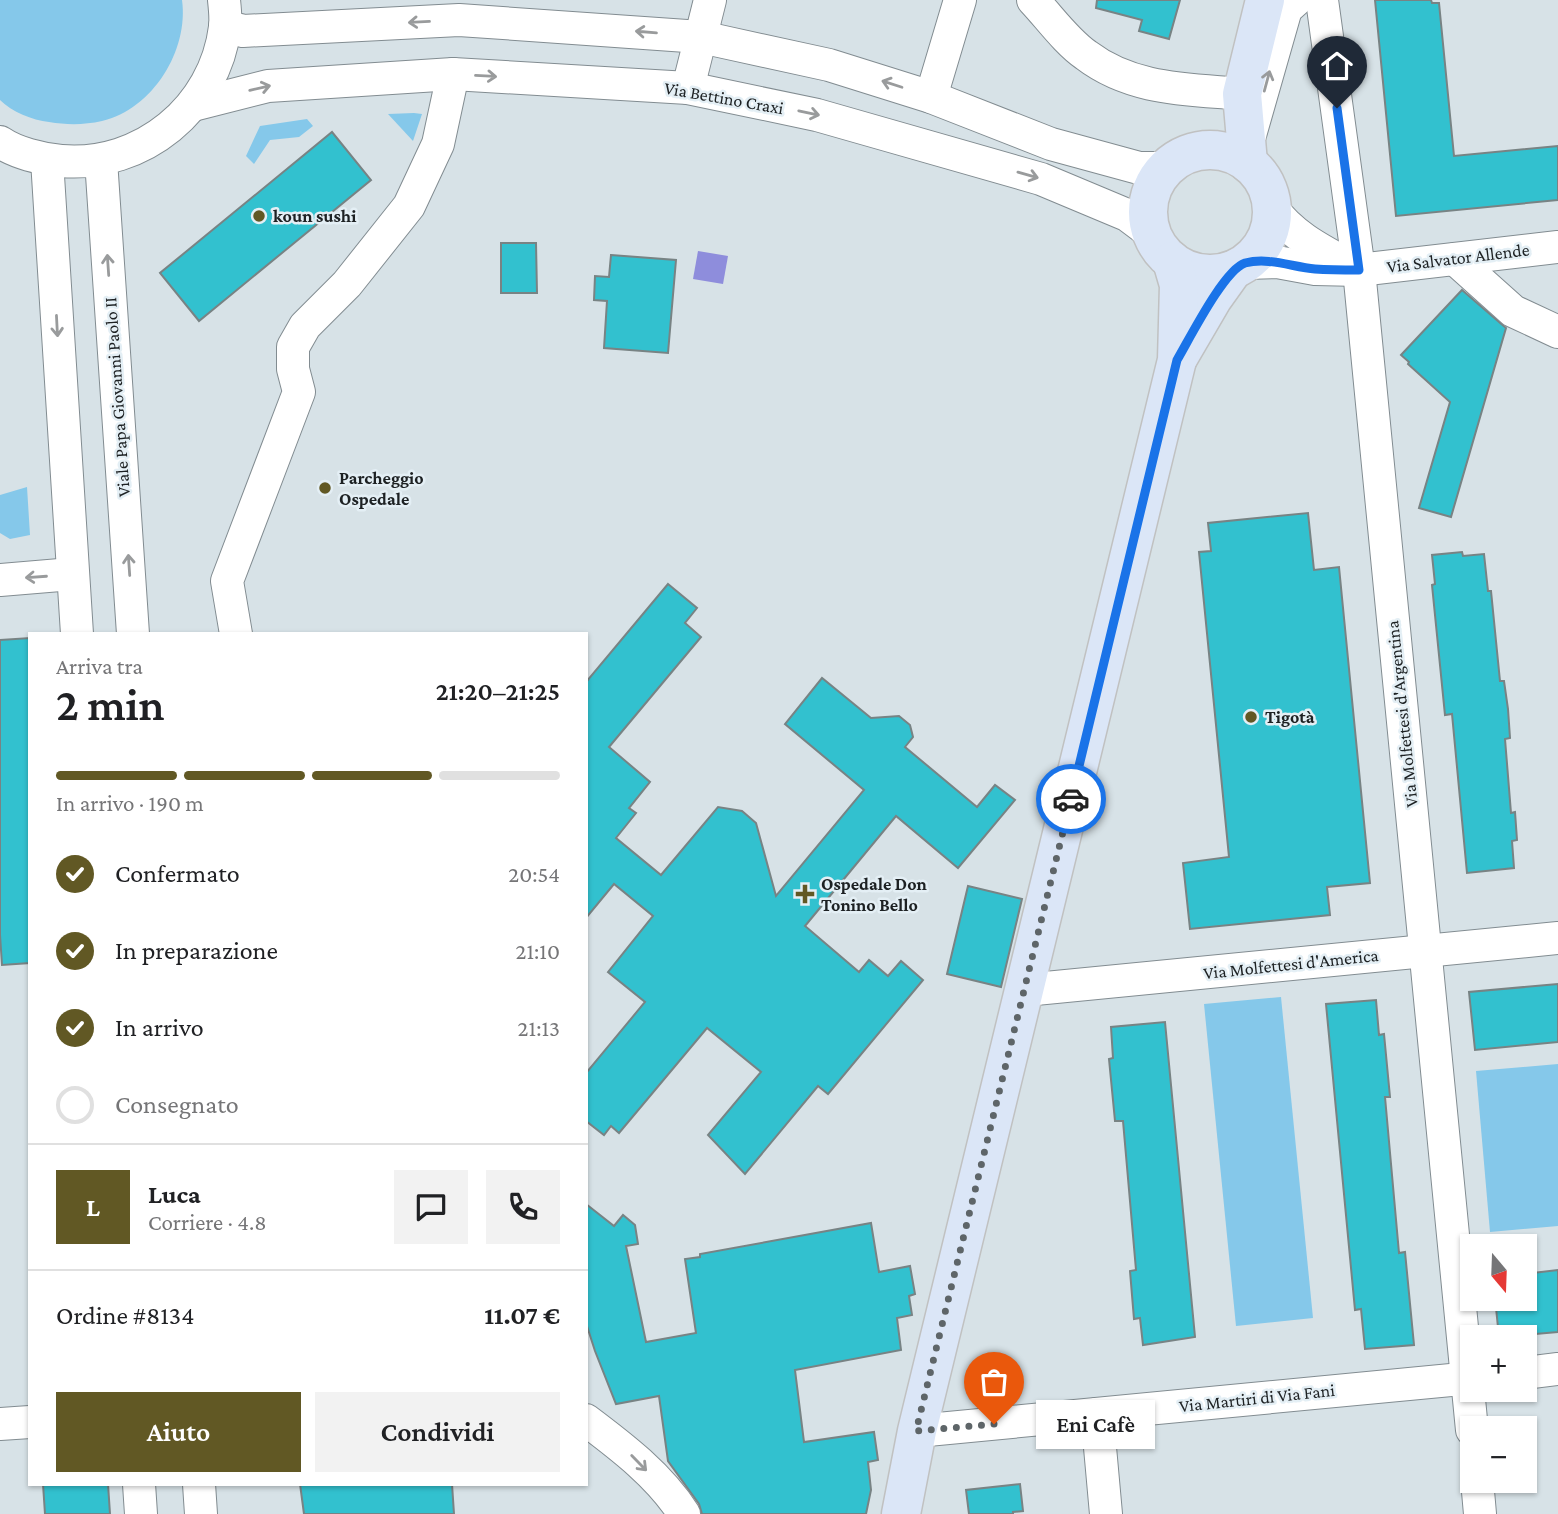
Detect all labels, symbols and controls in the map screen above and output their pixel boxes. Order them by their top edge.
one-way arrow [408,15,431,28]
one-way arrow [635,25,658,38]
pin [1307,36,1367,108]
icon: home [1318,47,1356,85]
one-way arrow [474,69,497,82]
one-way arrow [1261,71,1274,93]
one-way arrow [881,77,903,90]
street label: Via Bettino Craxi [663,78,786,118]
one-way arrow [248,81,270,94]
one-way arrow [797,107,820,120]
one-way arrow [1016,170,1038,183]
place label: koun sushi [273,206,357,226]
marker: koun sushi [251,208,267,224]
street label: Via Salvator Allende [1386,239,1531,277]
one-way arrow [102,254,115,277]
street label: Viale Papa Giovanni Paolo II [100,296,134,498]
one-way arrow [51,314,64,337]
place label: Parcheggio Ospedale [339,468,424,509]
marker: Parcheggio Ospedale [317,480,333,496]
one-way arrow [122,555,135,577]
one-way arrow [25,571,48,584]
street label: Via Molfettesi d'Argentina [1382,620,1422,808]
text: Arriva tra [56,653,143,679]
text: 21:20–21:25 [436,677,560,706]
text: 2 min [56,679,164,730]
place label: Tigotà [1265,707,1315,727]
marker: Tigotà [1243,709,1259,725]
courier [1036,764,1106,834]
icon: car [1052,780,1090,818]
text: In arrivo · 190 m [56,790,204,816]
icon: check [56,855,94,893]
text: Confermato [115,859,240,888]
text: 20:54 [508,861,560,887]
place label: Ospedale Don Tonino Bello [821,874,928,915]
marker: Ospedale Don Tonino Bello [795,884,815,904]
icon: check [56,932,94,970]
text: In preparazione [115,936,278,965]
text: 21:10 [516,938,560,964]
street label: Via Molfettesi d'America [1202,945,1380,983]
icon: check [56,1009,94,1047]
text: In arrivo [115,1013,204,1042]
text: 21:13 [518,1015,560,1041]
text: Consegnato [115,1090,239,1119]
button: chat [394,1170,468,1244]
button: phone [486,1170,560,1244]
text: Luca [148,1180,201,1209]
text: L [86,1193,100,1222]
text: Corriere · 4.8 [148,1209,267,1235]
north arrow [1460,1234,1536,1311]
map controls [1460,1234,1537,1493]
text: Ordine #8134 [56,1301,194,1330]
text: 11.07 € [484,1301,560,1330]
button: + [1460,1325,1537,1402]
pin [964,1352,1024,1424]
icon: bag [975,1363,1013,1401]
street label: Via Martiri di Via Fani [1178,1380,1336,1416]
button: Aiuto [56,1392,301,1472]
button: Condividi [315,1392,560,1472]
callout: Eni Cafè [1036,1400,1155,1448]
text: Eni Cafè [1056,1411,1135,1437]
button: − [1460,1416,1537,1493]
one-way arrow [631,1454,648,1471]

